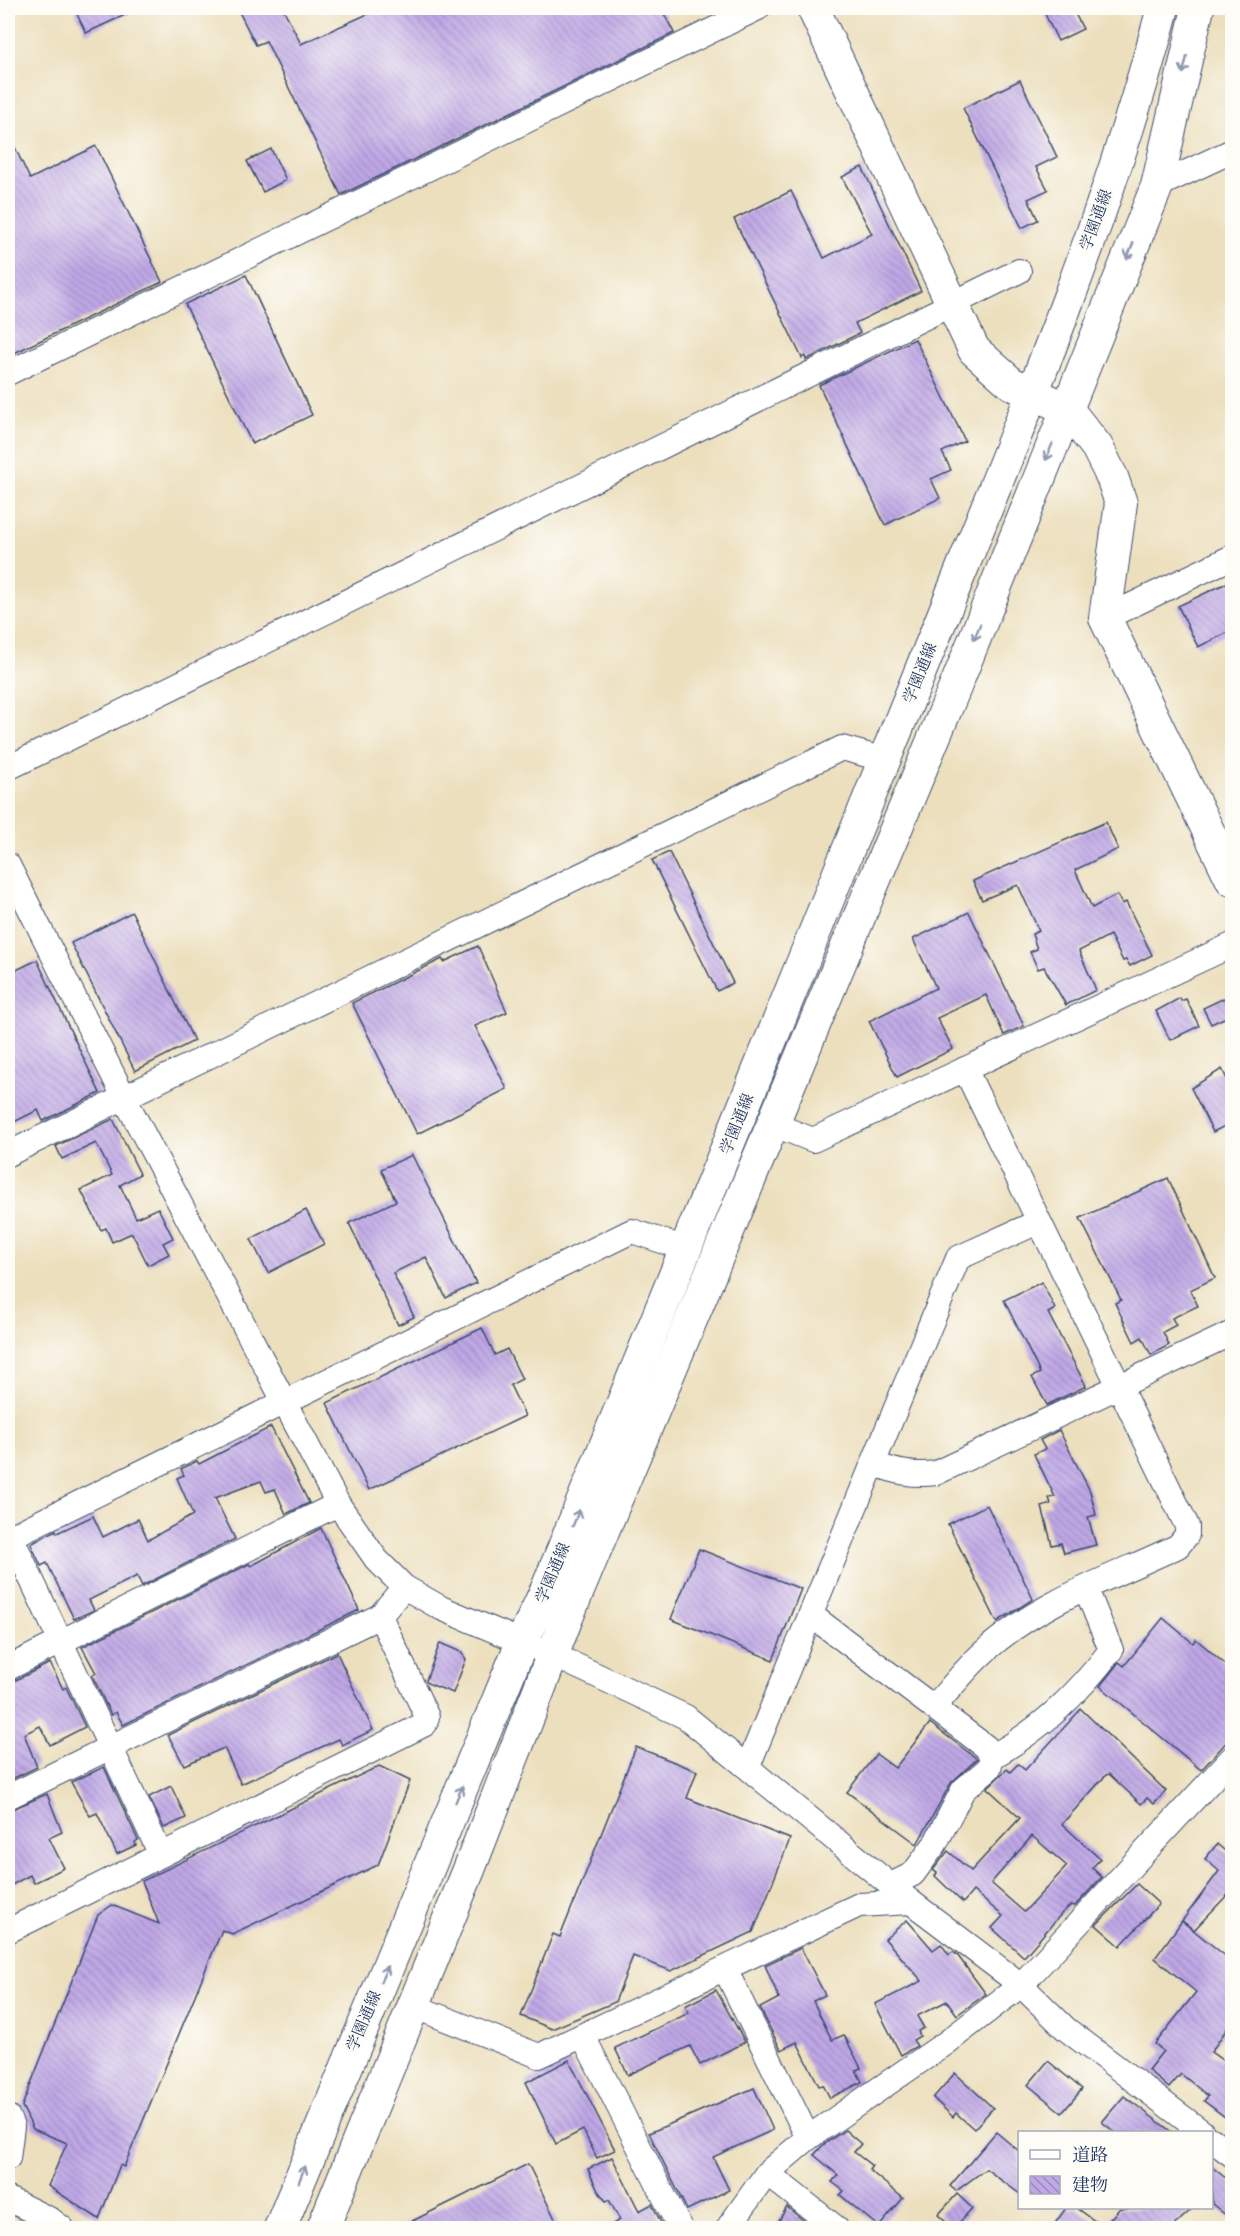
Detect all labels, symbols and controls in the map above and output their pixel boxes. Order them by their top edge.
one-way arrow [1178,55,1190,74]
street label: 学園通線 [1075,186,1117,254]
one-way arrow [1124,241,1135,260]
one-way arrow [1043,442,1054,460]
one-way arrow [971,623,982,641]
street label: 学園通線 [898,639,942,707]
street label: 学園通線 [715,1090,759,1158]
one-way arrow [571,1509,582,1528]
street label: 学園通線 [530,1539,576,1607]
one-way arrow [454,1786,465,1804]
one-way arrow [379,1966,390,1984]
street label: 学園通線 [341,1987,387,2055]
legend [1018,2131,1213,2209]
text: 道路 [1072,2143,1108,2167]
one-way arrow [297,2165,308,2184]
text: 建物 [1072,2173,1108,2197]

